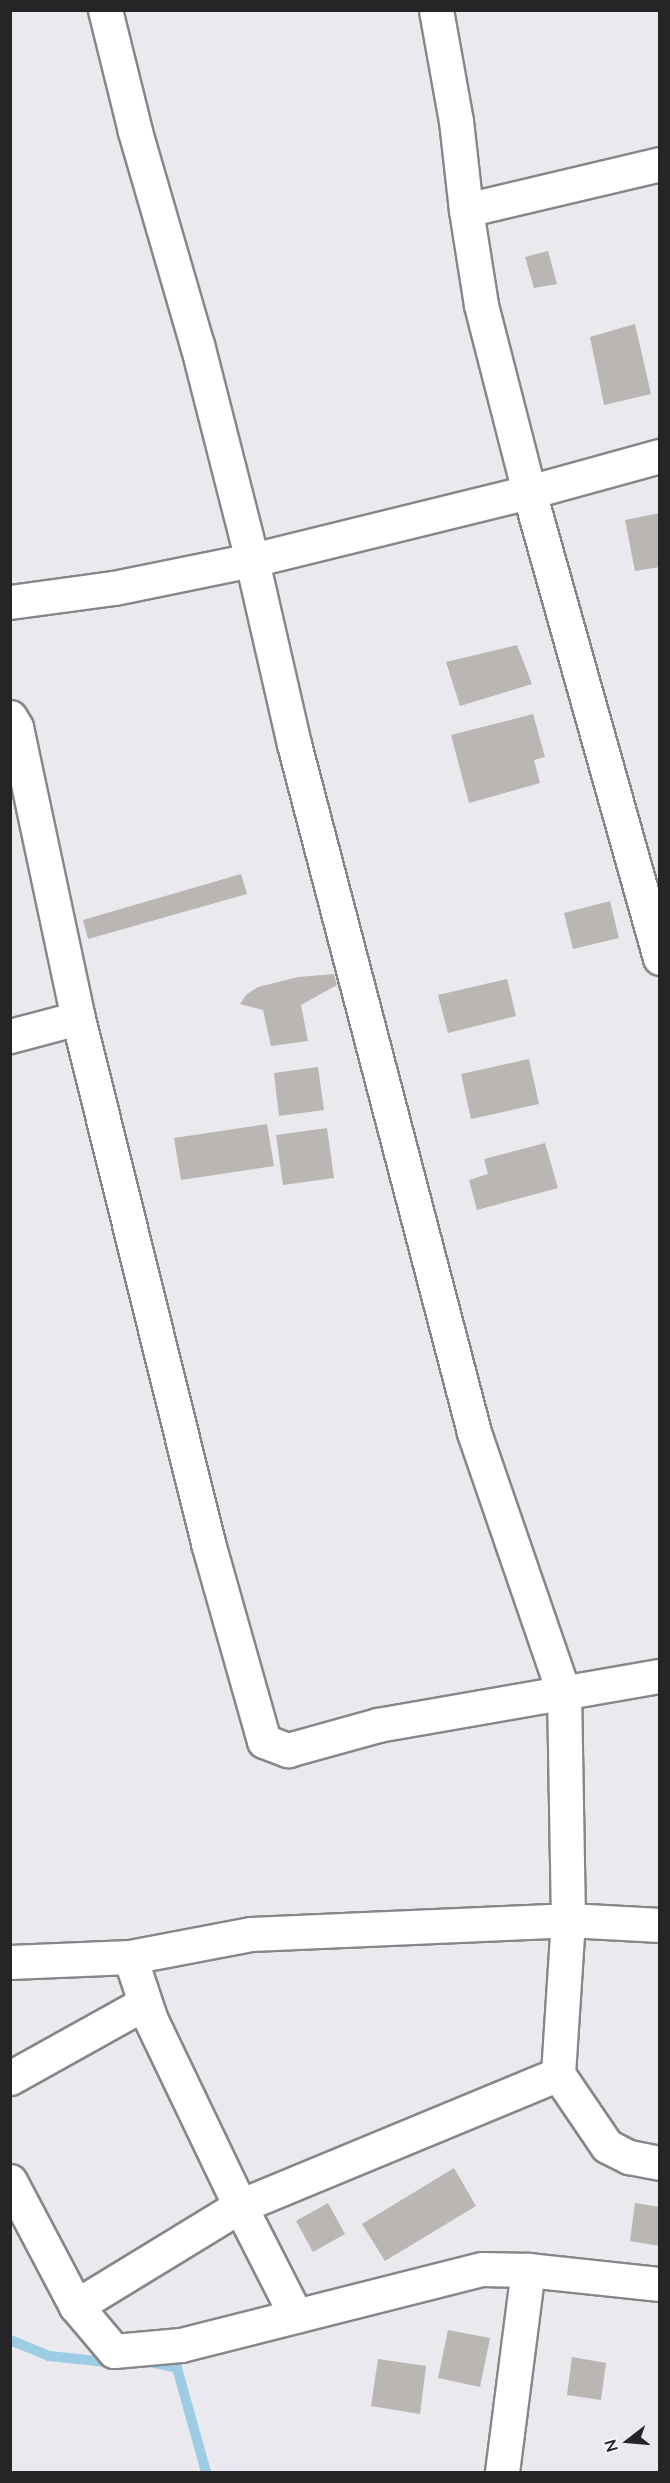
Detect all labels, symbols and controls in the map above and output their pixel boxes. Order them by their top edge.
north arrow [598,2411,658,2471]
text: N [599,2437,622,2455]

